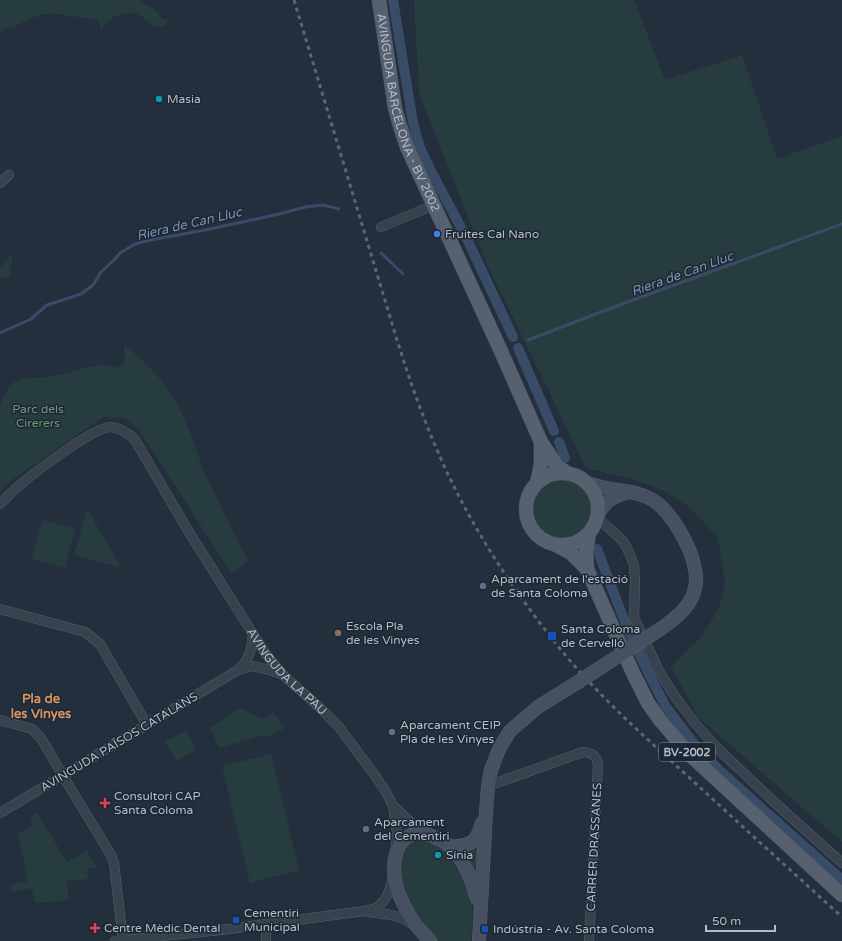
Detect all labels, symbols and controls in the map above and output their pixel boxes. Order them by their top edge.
street label: AVINGUDA BARCELONA - BV 2002 [374,12,443,214]
place label: Masia [167,92,201,106]
marker: Masia [154,94,164,104]
water label: Riera de Can Lluc [135,204,245,244]
place label: Fruites Cal Nano [445,227,539,241]
marker: Fruites Cal Nano [432,229,442,239]
water label: Riera de Can Lluc [629,248,737,300]
park label: Parc dels Cirerers [12,402,64,430]
place label: Aparcament de l'estació de Santa Coloma [491,572,628,600]
marker: Aparcament de l'estació de Santa Coloma [478,581,488,591]
place label: Escola Pla de les Vinyes [346,619,420,647]
place label: Santa Coloma de Cervelló [561,622,640,650]
street label: AVINGUDA LA PAU [244,625,330,718]
marker: Escola Pla de les Vinyes [333,628,343,638]
marker: Santa Coloma de Cervelló [546,630,558,642]
street label: AVINGUDA PAÏSOS CATALANS [38,689,200,795]
district label: Pla de les Vinyes [11,691,71,722]
place label: Aparcament CEIP Pla de les Vinyes [400,718,501,746]
marker: Aparcament CEIP Pla de les Vinyes [387,727,397,737]
road number: BV-2002 [659,743,715,761]
street label: CARRER DRASSANES [584,782,604,912]
place label: Consultori CAP Santa Coloma [114,789,201,817]
marker: Consultori CAP Santa Coloma [99,797,111,809]
place label: Aparcament del Cementiri [374,815,450,843]
marker: Aparcament del Cementiri [361,824,371,834]
place label: Sínia [446,848,473,862]
marker: Sínia [433,850,443,860]
place label: Cementiri Municipal [244,906,300,934]
scale bar [706,907,775,933]
text: 50 m [712,914,741,928]
marker: Cementiri Municipal [231,915,241,925]
place label: Centre Mèdic Dental [104,921,220,935]
marker: Centre Mèdic Dental [89,922,101,934]
place label: Indústria - Av. Santa Coloma [493,922,654,936]
marker: Indústria - Av. Santa Coloma [480,924,490,934]

